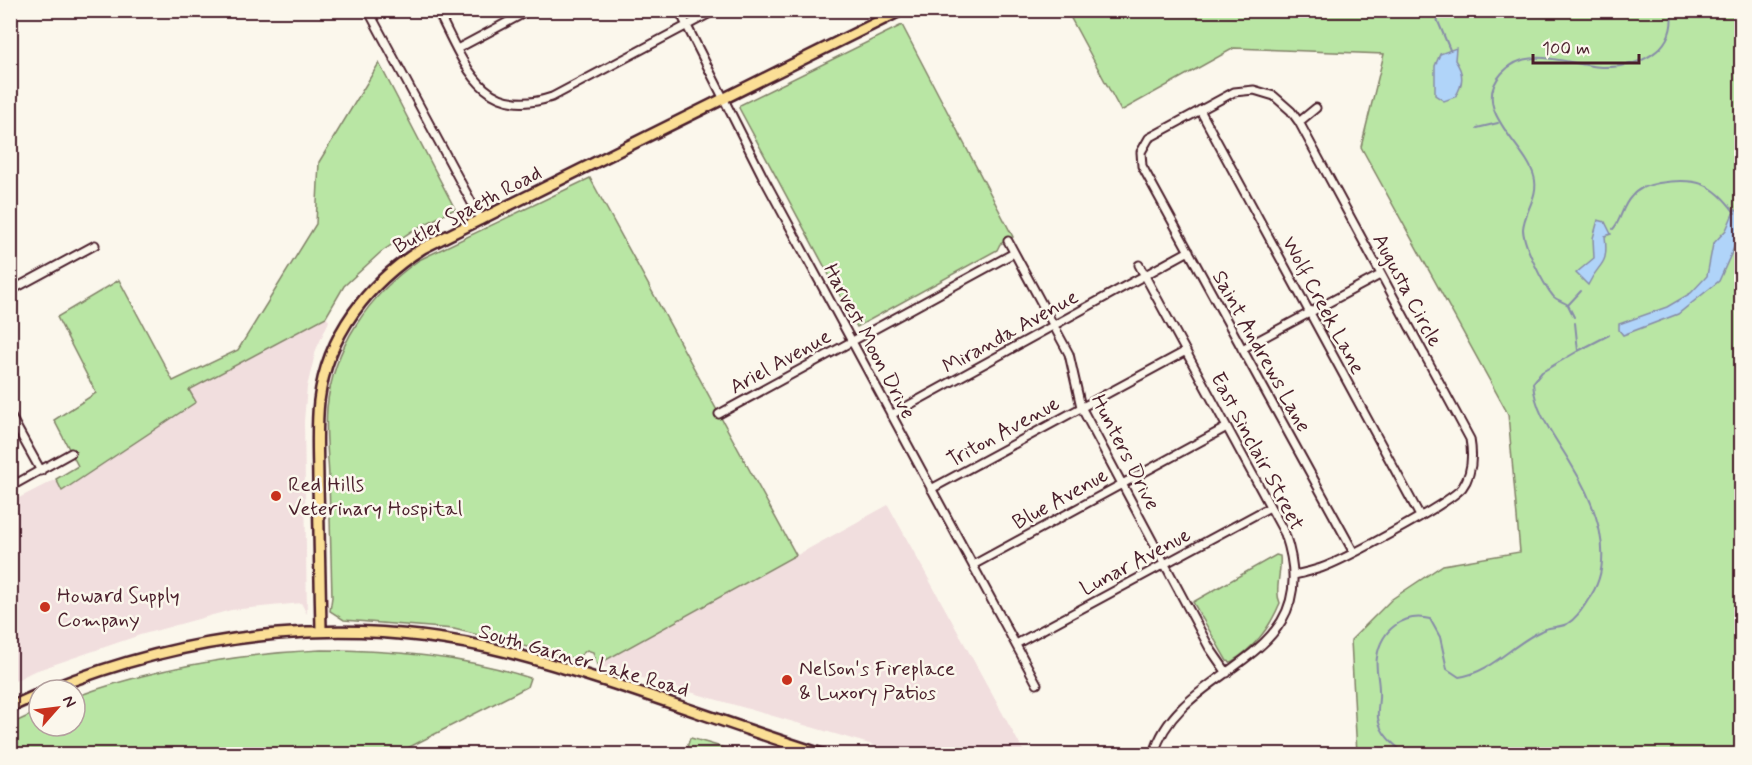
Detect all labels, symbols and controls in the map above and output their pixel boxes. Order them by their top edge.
scale bar [1533,27,1640,65]
text: 100 m [1542,37,1590,61]
street label: Butler Spaeth Road [388,159,546,261]
street label: Augusta Circle [1366,229,1449,352]
street label: Wolf Creek Lane [1275,231,1371,379]
street label: Harvest Moon Drive [816,259,922,424]
street label: Saint Andrews Lane [1205,265,1317,437]
street label: Miranda Avenue [937,283,1084,381]
street label: Ariel Avenue [725,322,836,401]
street label: East Sinclair Street [1204,367,1311,536]
street label: Triton Avenue [942,389,1065,474]
street label: Hunters Drive [1084,390,1166,515]
street label: Blue Avenue [1008,461,1113,537]
place label: Red Hills Veterinary Hospital [288,471,463,523]
marker: Red Hills Veterinary Hospital [269,489,283,503]
street label: Lunar Avenue [1075,521,1196,603]
place label: Howard Supply Company [57,582,180,634]
marker: Howard Supply Company [38,600,52,614]
street label: South Garner Lake Road [475,618,692,704]
place label: Nelson's Fireplace & Luxory Patios [799,655,955,707]
marker: Nelson's Fireplace & Luxory Patios [780,673,794,687]
north arrow [27,678,87,738]
text: N [57,692,81,711]

